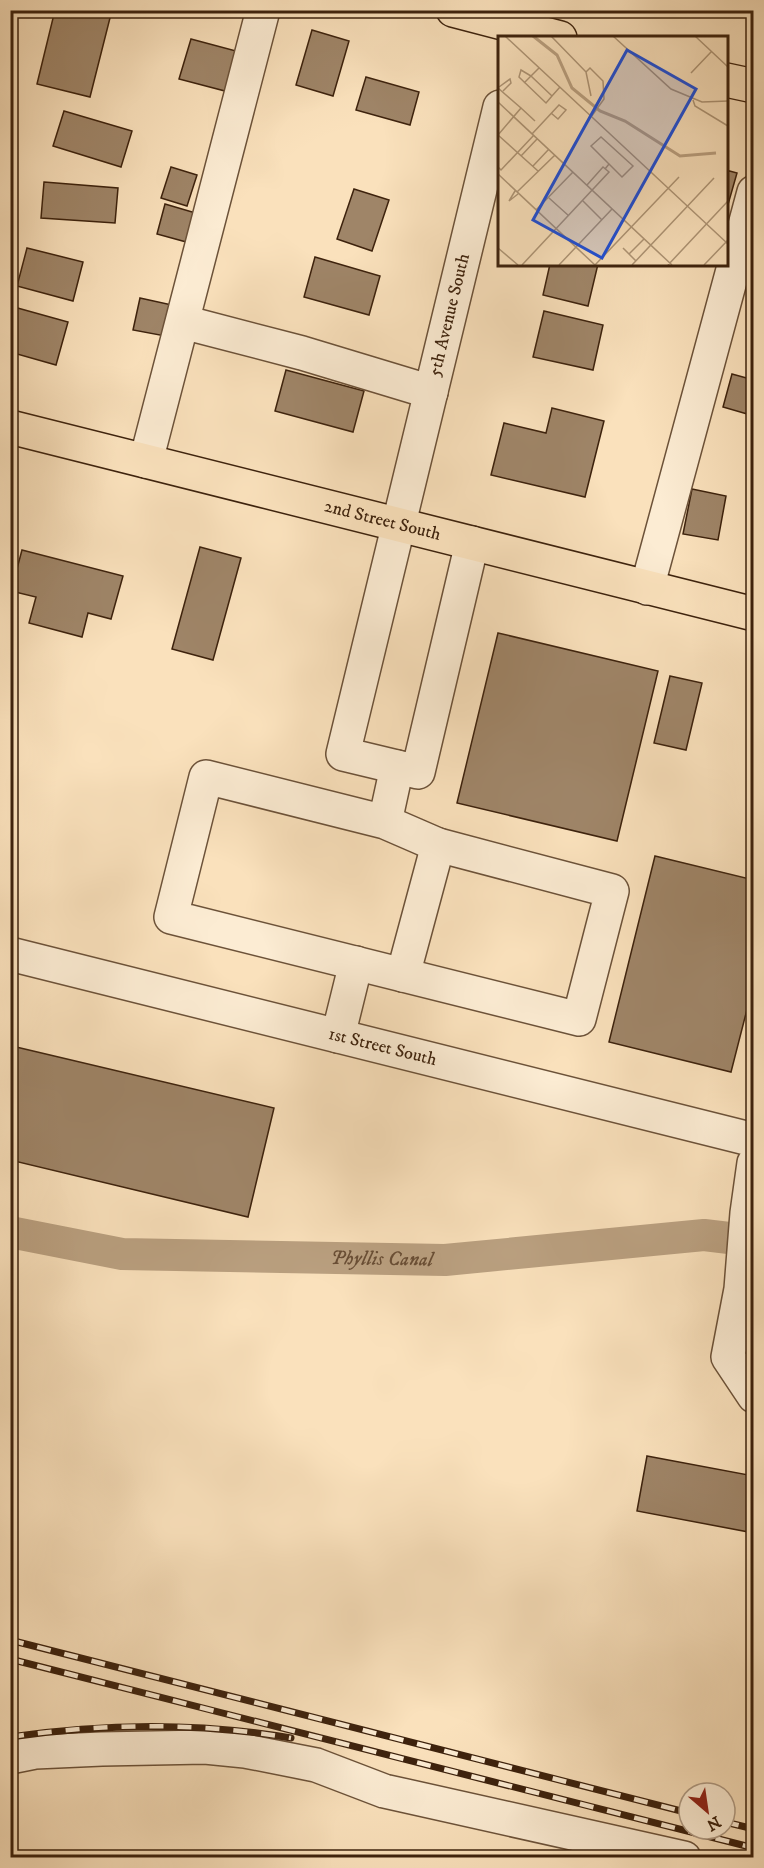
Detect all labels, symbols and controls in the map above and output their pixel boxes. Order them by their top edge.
inset map [498,36,728,266]
street label: 5th Avenue South [424,251,475,379]
street label: 2nd Street South [322,495,444,546]
street label: 1st Street South [326,1023,440,1071]
water label: Phyllis Canal [330,1245,435,1272]
north arrow [677,1781,737,1841]
text: N [703,1811,724,1835]

